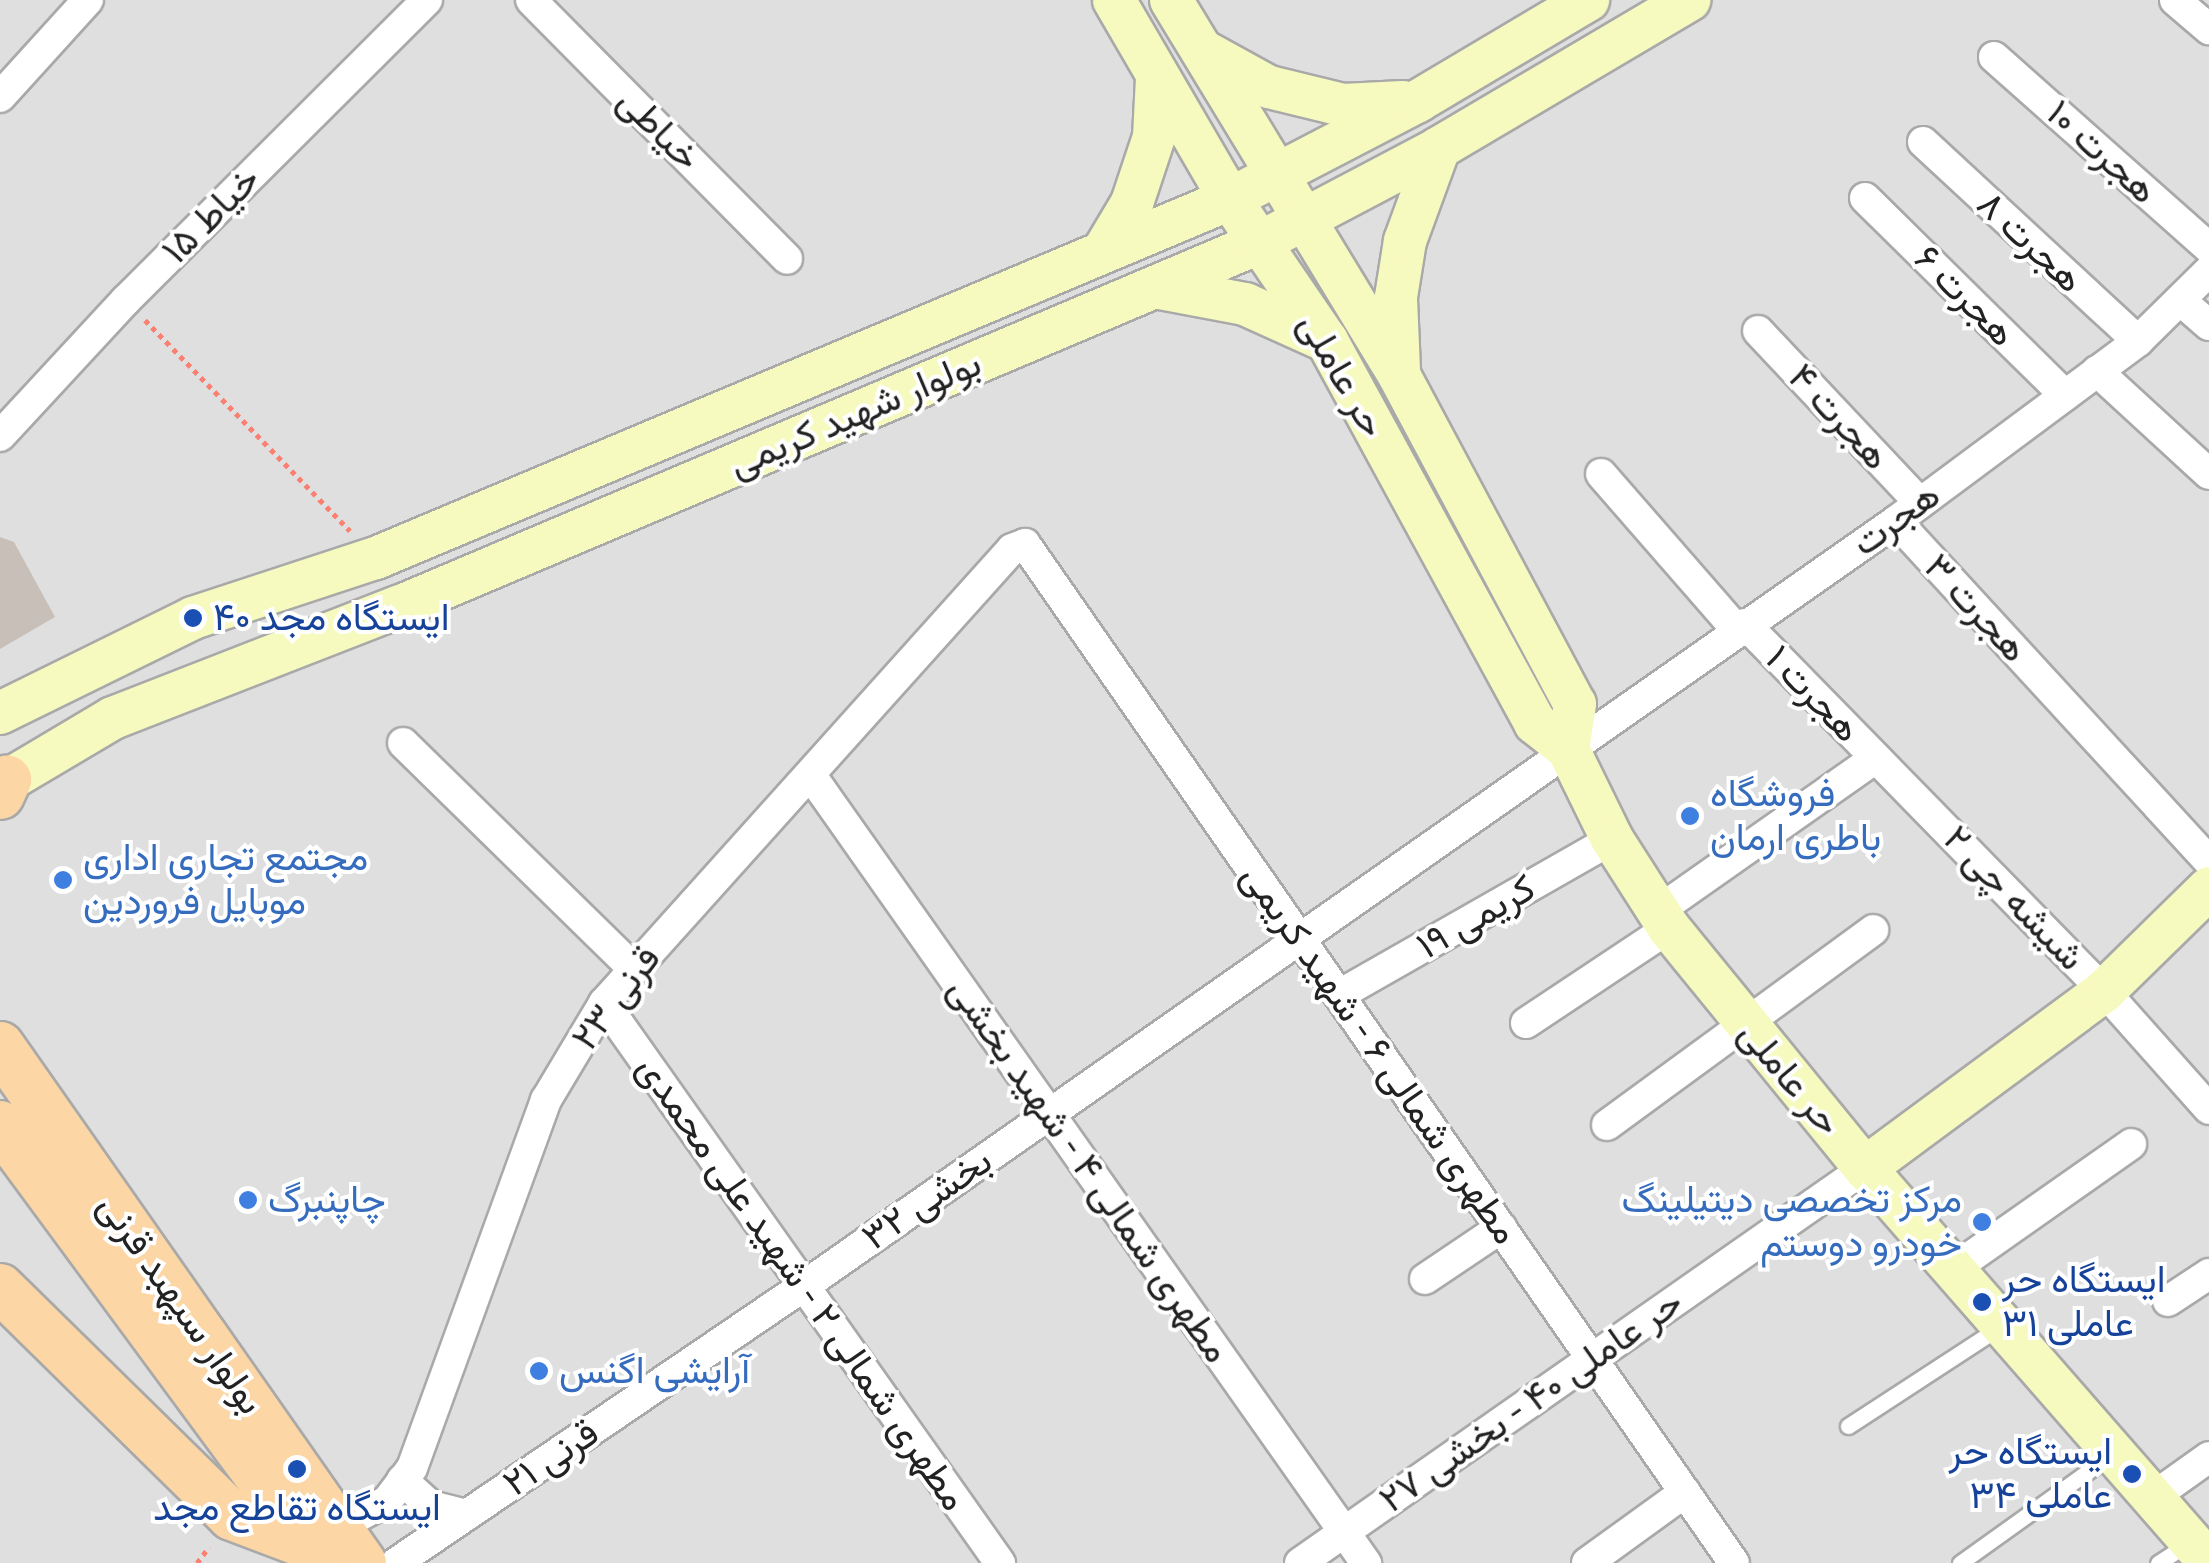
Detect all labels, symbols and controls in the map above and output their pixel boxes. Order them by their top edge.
street label: خیاطی [608,78,710,180]
street label: هجرت ۱۰ [2037,90,2167,214]
street label: خیاط ۱۵ [153,157,269,273]
street label: هجرت ۸ [1967,181,2093,303]
street label: هجرت ۶ [1905,236,2025,356]
street label: حر عاملی [1288,305,1396,445]
street label: بولوار شهید کریمی [722,340,988,488]
street label: هجرت ۴ [1779,355,1899,479]
street label: هجرت [1843,472,1949,566]
street label: هجرت ۳ [1915,544,2037,672]
place label: ایستگاه مجد ۴۰ [213,595,449,641]
marker: ایستگاه مجد ۴۰ [182,607,204,629]
street label: هجرت ۱ [1756,636,1870,752]
place label: فروشگاه باطری ارمان [1710,771,1881,861]
marker: فروشگاه باطری ارمان [1679,805,1701,827]
street label: شیشه چی ۲ [1934,816,2094,980]
place label: مجتمع تجاری اداری موبایل فروردین [83,835,368,924]
street label: مطهری شمالی ۶ - شهید کریمی [1231,855,1529,1253]
street label: کریمی ۱۹ [1409,865,1543,969]
marker: مجتمع تجاری اداری موبایل فروردین [52,869,74,891]
street label: قرنی ۲۳ [562,937,670,1059]
street label: مطهری شمالی ۴ - شهید بخشی [938,968,1240,1372]
street label: حر عاملی [1729,1011,1851,1145]
street label: مطهری شمالی ۲ - شهید علی محمدی [627,1047,977,1519]
street label: بخشی ۳۲ [853,1138,1001,1260]
place label: چاپنبرگ [268,1177,386,1223]
place label: مرکز تخصصی دیتیلینگ خودرو دوستم [1622,1177,1962,1266]
street label: بولوار سپهبد قرنی [88,1185,274,1423]
marker: چاپنبرگ [237,1189,259,1211]
marker: مرکز تخصصی دیتیلینگ خودرو دوستم [1971,1211,1993,1233]
place label: ایستگاه حر عاملی ۳۱ [2002,1257,2165,1346]
street label: حر عاملی ۴۰ - بخشی ۲۷ [1371,1279,1691,1523]
marker: ایستگاه حر عاملی ۳۱ [1971,1291,1993,1313]
place label: آرایشی اگنس [559,1348,750,1394]
marker: آرایشی اگنس [528,1360,550,1382]
street label: قرنی ۲۱ [495,1410,607,1506]
place label: ایستگاه حر عاملی ۳۴ [1949,1429,2112,1518]
marker: ایستگاه تقاطع مجد [286,1458,308,1480]
marker: ایستگاه حر عاملی ۳۴ [2121,1463,2143,1485]
place label: ایستگاه تقاطع مجد [153,1485,441,1531]

